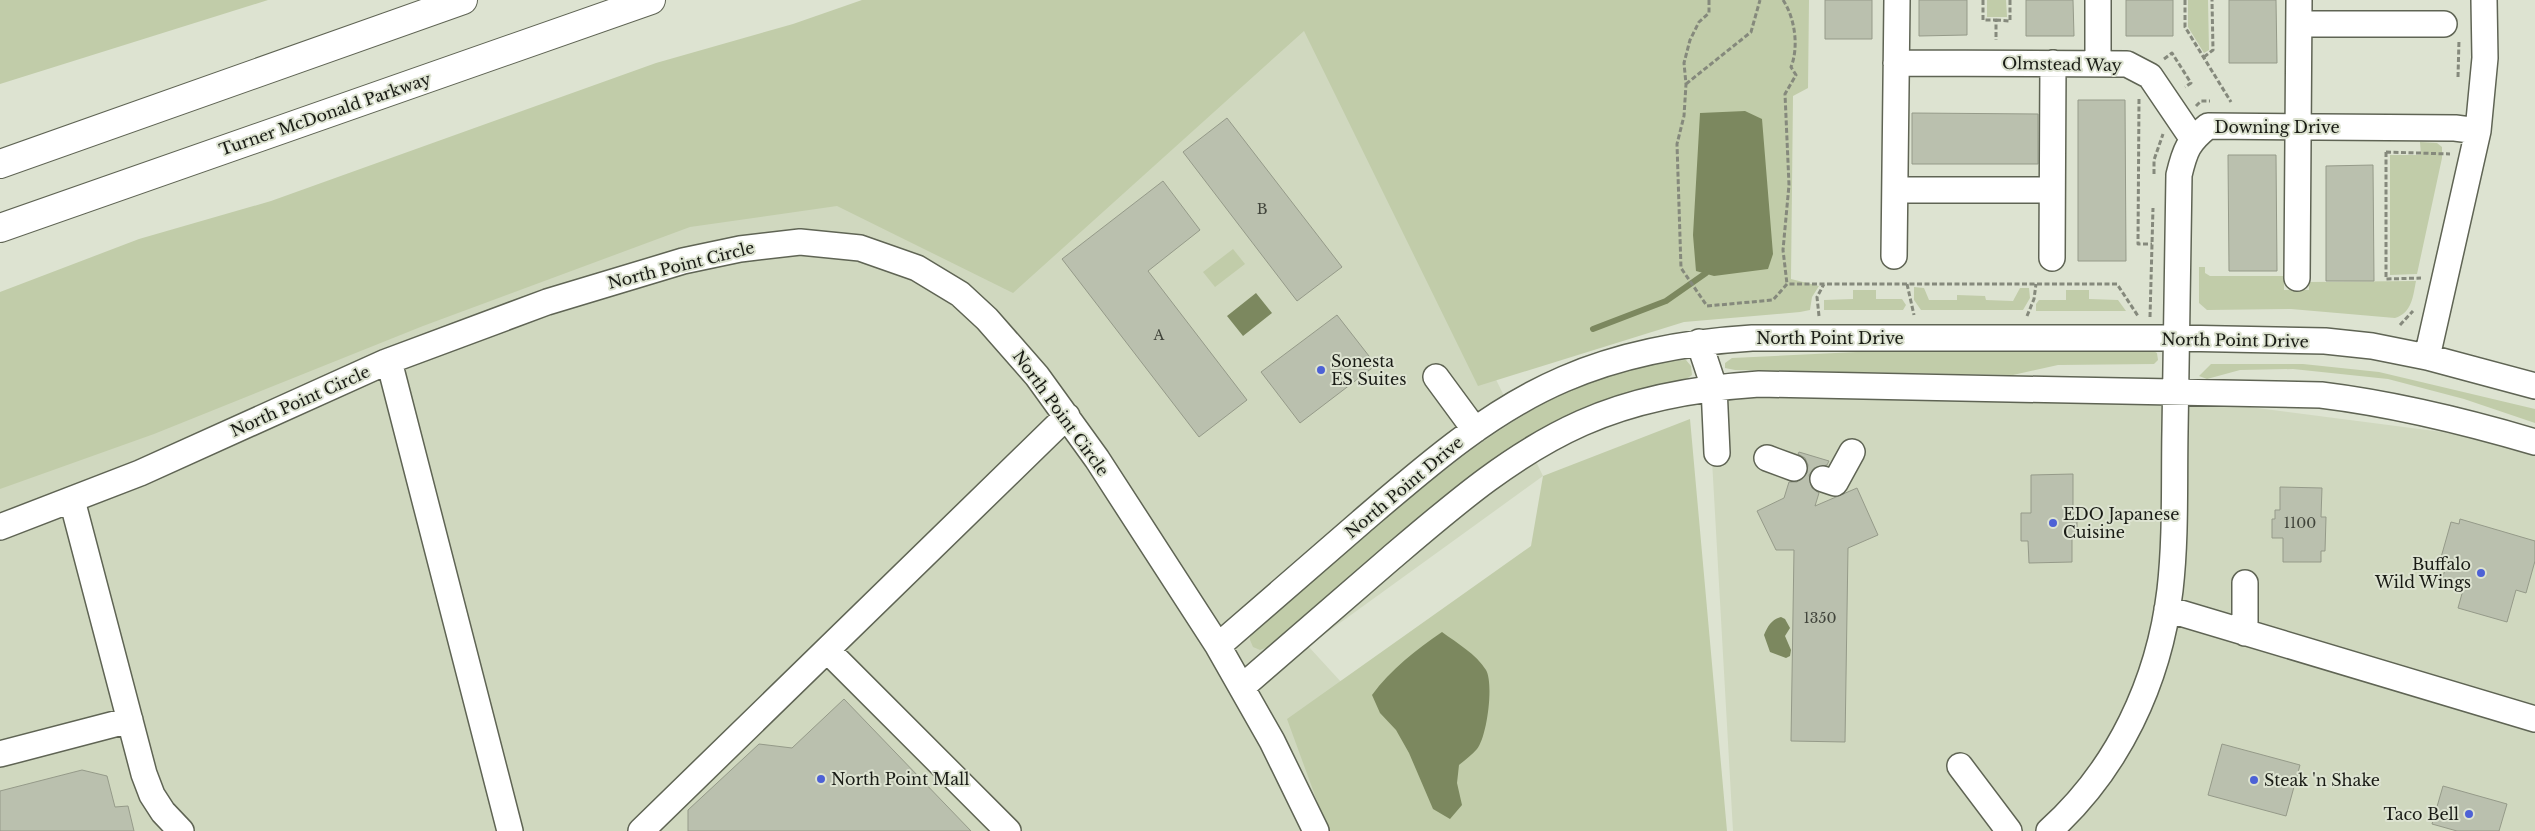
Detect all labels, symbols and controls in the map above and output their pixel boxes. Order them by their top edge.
street label: Olmstead Way [2002,53,2123,75]
street label: Turner McDonald Parkway [217,68,434,160]
street label: Downing Drive [2214,117,2340,137]
house number: B [1257,200,1268,218]
street label: North Point Circle [606,237,756,293]
house number: A [1153,326,1165,344]
street label: North Point Drive [1756,328,1904,348]
street label: North Point Drive [2161,329,2309,351]
street label: North Point Circle [1009,346,1113,480]
place label: Sonesta ES Suites [1331,351,1407,389]
street label: North Point Circle [227,361,373,441]
marker: Sonesta ES Suites [1315,364,1327,376]
street label: North Point Drive [1341,432,1467,542]
place label: EDO Japanese Cuisine [2063,504,2179,542]
house number: 1100 [2284,514,2316,532]
marker: EDO Japanese Cuisine [2047,517,2059,529]
place label: Buffalo Wild Wings [2374,554,2471,592]
marker: Buffalo Wild Wings [2475,567,2487,579]
house number: 1350 [1804,609,1836,627]
place label: North Point Mall [831,769,969,789]
place label: Steak 'n Shake [2264,770,2380,790]
marker: North Point Mall [815,773,827,785]
marker: Steak 'n Shake [2248,774,2260,786]
place label: Taco Bell [2383,804,2459,824]
marker: Taco Bell [2463,808,2475,820]

